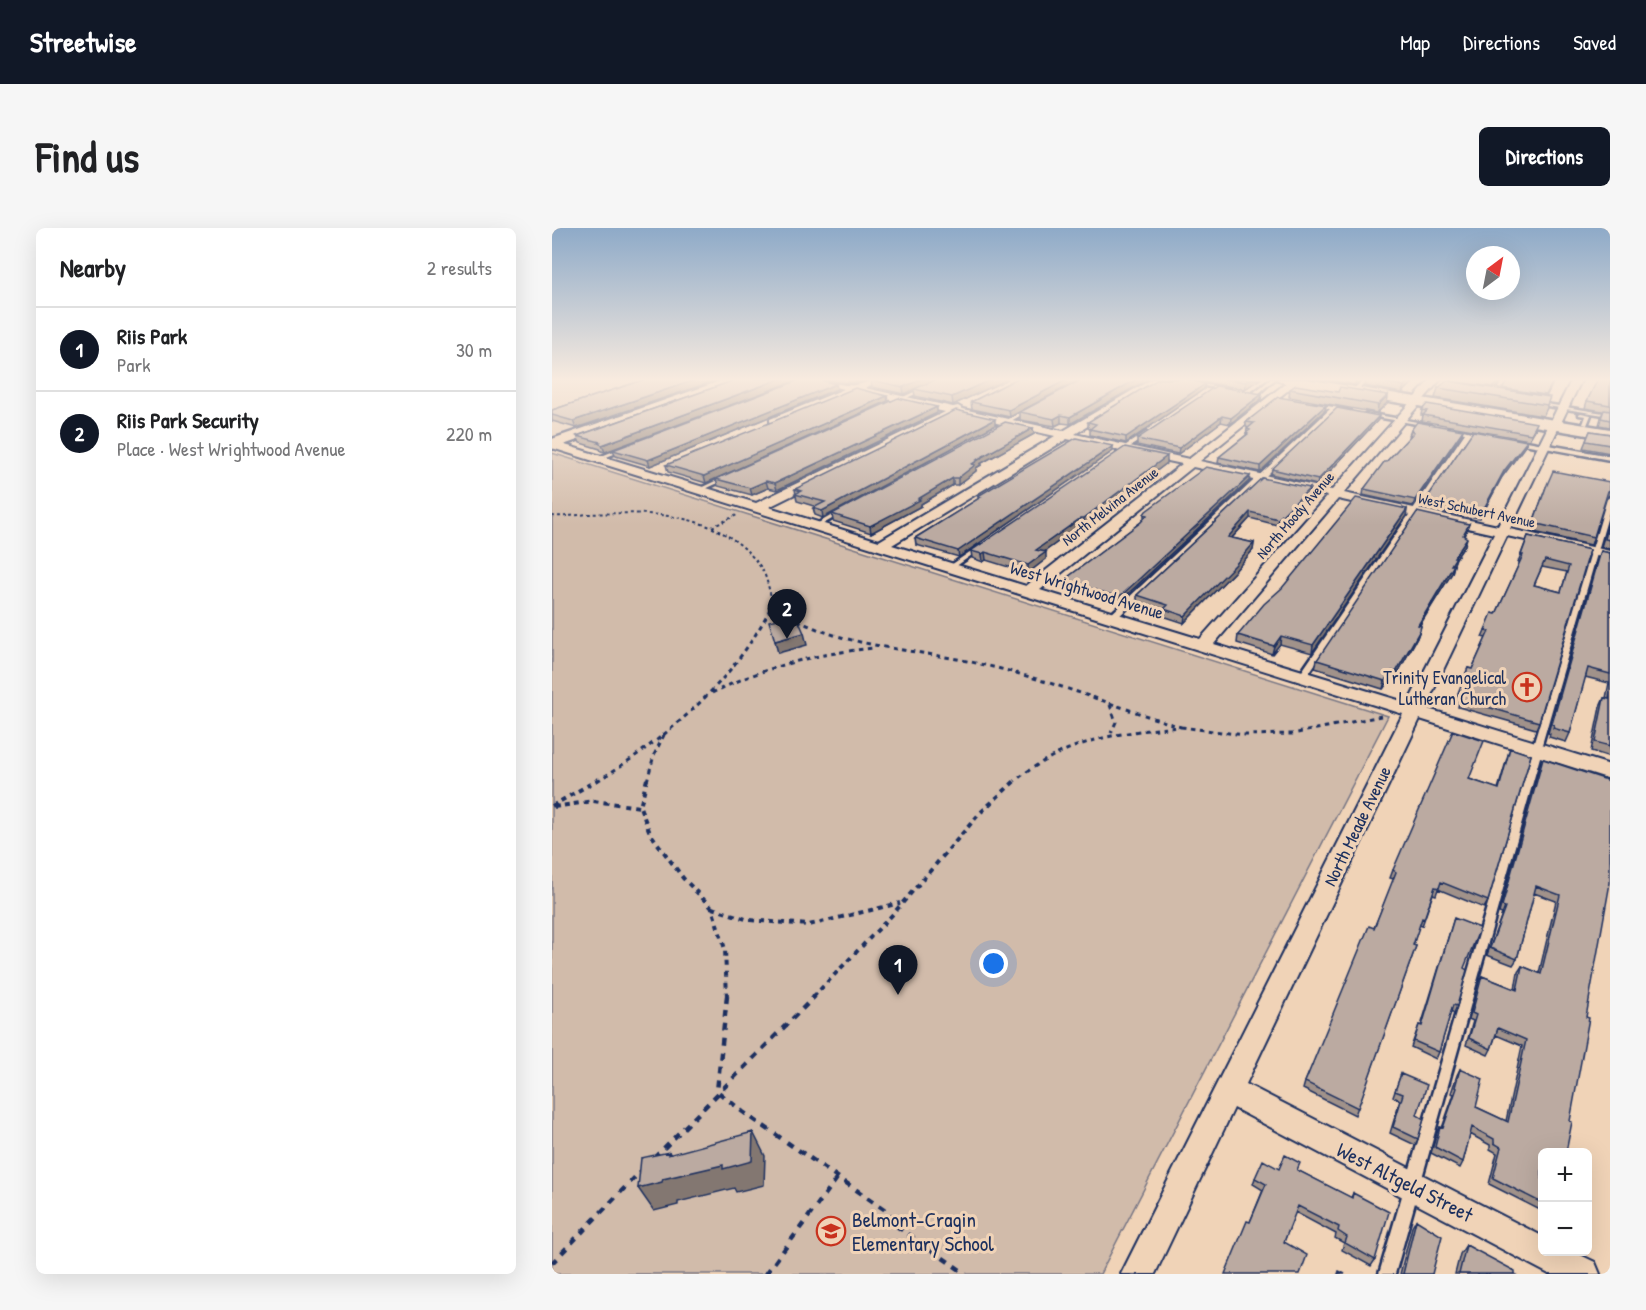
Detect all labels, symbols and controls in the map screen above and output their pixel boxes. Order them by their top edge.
text: Streetwise [30,23,136,61]
text: Map [1400,28,1430,57]
text: Directions [1463,28,1540,57]
text: Saved [1573,28,1616,57]
button: Directions [1479,127,1610,186]
text: Find us [36,128,139,185]
north arrow [1466,246,1520,300]
text: Nearby [60,250,126,285]
text: 2 results [427,254,492,281]
text: Riis Park [117,321,187,351]
text: 1 [76,336,83,363]
text: 30 m [456,336,492,363]
text: Park [117,351,150,378]
text: Riis Park Security [117,405,259,435]
text: 2 [75,420,84,447]
text: 220 m [446,420,492,447]
text: Place · West Wrightwood Avenue [117,435,345,462]
street label: North Melvina Avenue [1057,462,1163,550]
street label: North Moody Avenue [1251,467,1339,563]
street label: West Schubert Avenue [1417,487,1537,533]
street label: West Wrightwood Avenue [1007,555,1167,625]
pin: 2 [768,590,806,639]
place label: Trinity Evangelical Lutheran Church [1383,665,1506,711]
church icon: Trinity Evangelical Lutheran Church [1511,671,1543,703]
street label: North Meade Avenue [1317,762,1397,890]
pin: 1 [878,946,918,995]
your location [979,949,1008,978]
street label: West Altgeld Street [1332,1135,1479,1229]
map controls [1538,1148,1592,1256]
button: + [1538,1148,1592,1202]
button: − [1538,1202,1592,1256]
place label: Belmont-Cragin Elementary School [852,1205,994,1258]
school or university icon: Belmont-Cragin Elementary School [815,1215,847,1247]

